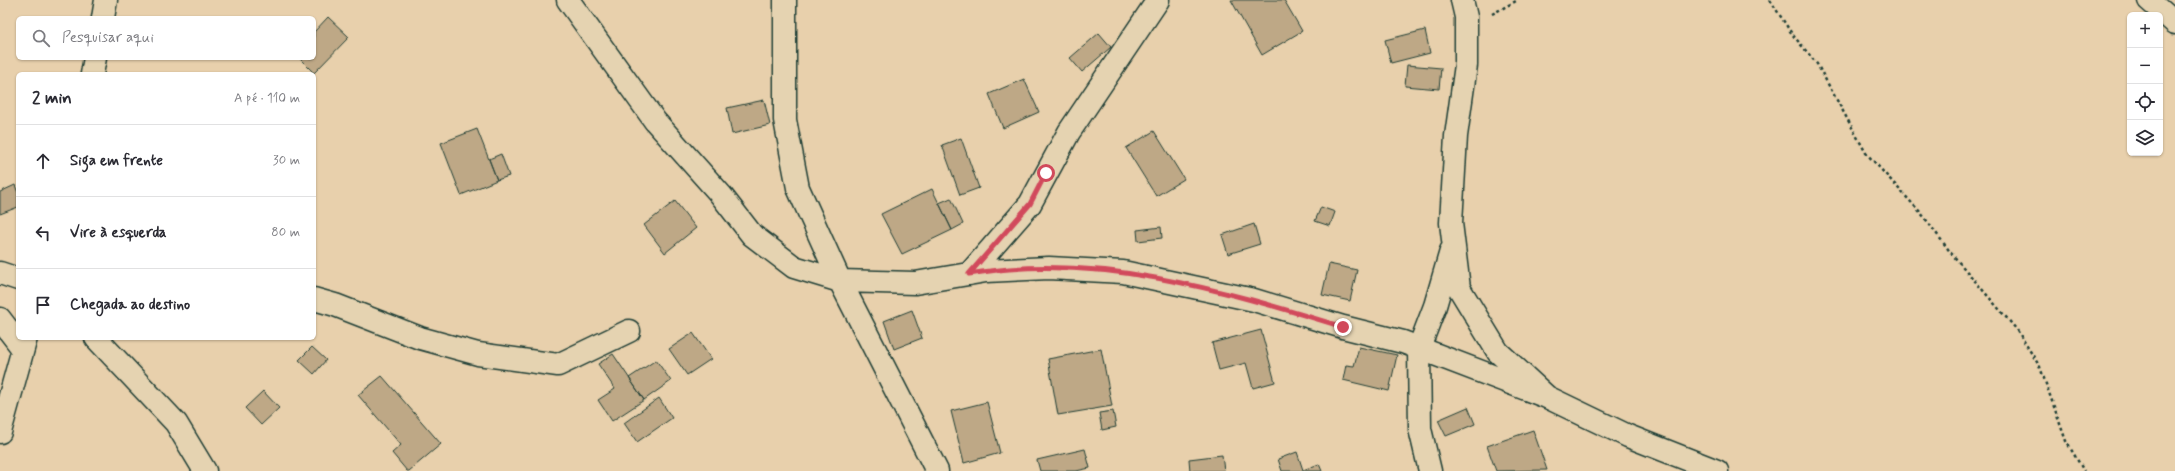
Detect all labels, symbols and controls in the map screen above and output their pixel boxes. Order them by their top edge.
map controls [2127,12,2163,156]
button: + [2127,12,2163,48]
search box [16,16,316,60]
icon: search [30,27,52,49]
text: Pesquisar aqui [62,28,154,48]
button: − [2127,48,2163,84]
button: locate [2127,84,2163,120]
text: 2 min [32,87,72,109]
text: A pé · 110 m [234,90,300,107]
button: layers [2127,120,2163,156]
icon: ahead [32,150,54,172]
text: Siga em frente [70,151,163,171]
text: 30 m [273,152,300,169]
route start [1037,164,1055,182]
icon: left [32,222,54,244]
text: Vire à esquerda [70,223,166,243]
text: 80 m [271,224,300,241]
icon: arrive [32,294,54,316]
text: Chegada ao destino [70,295,190,315]
route end [1334,318,1352,336]

